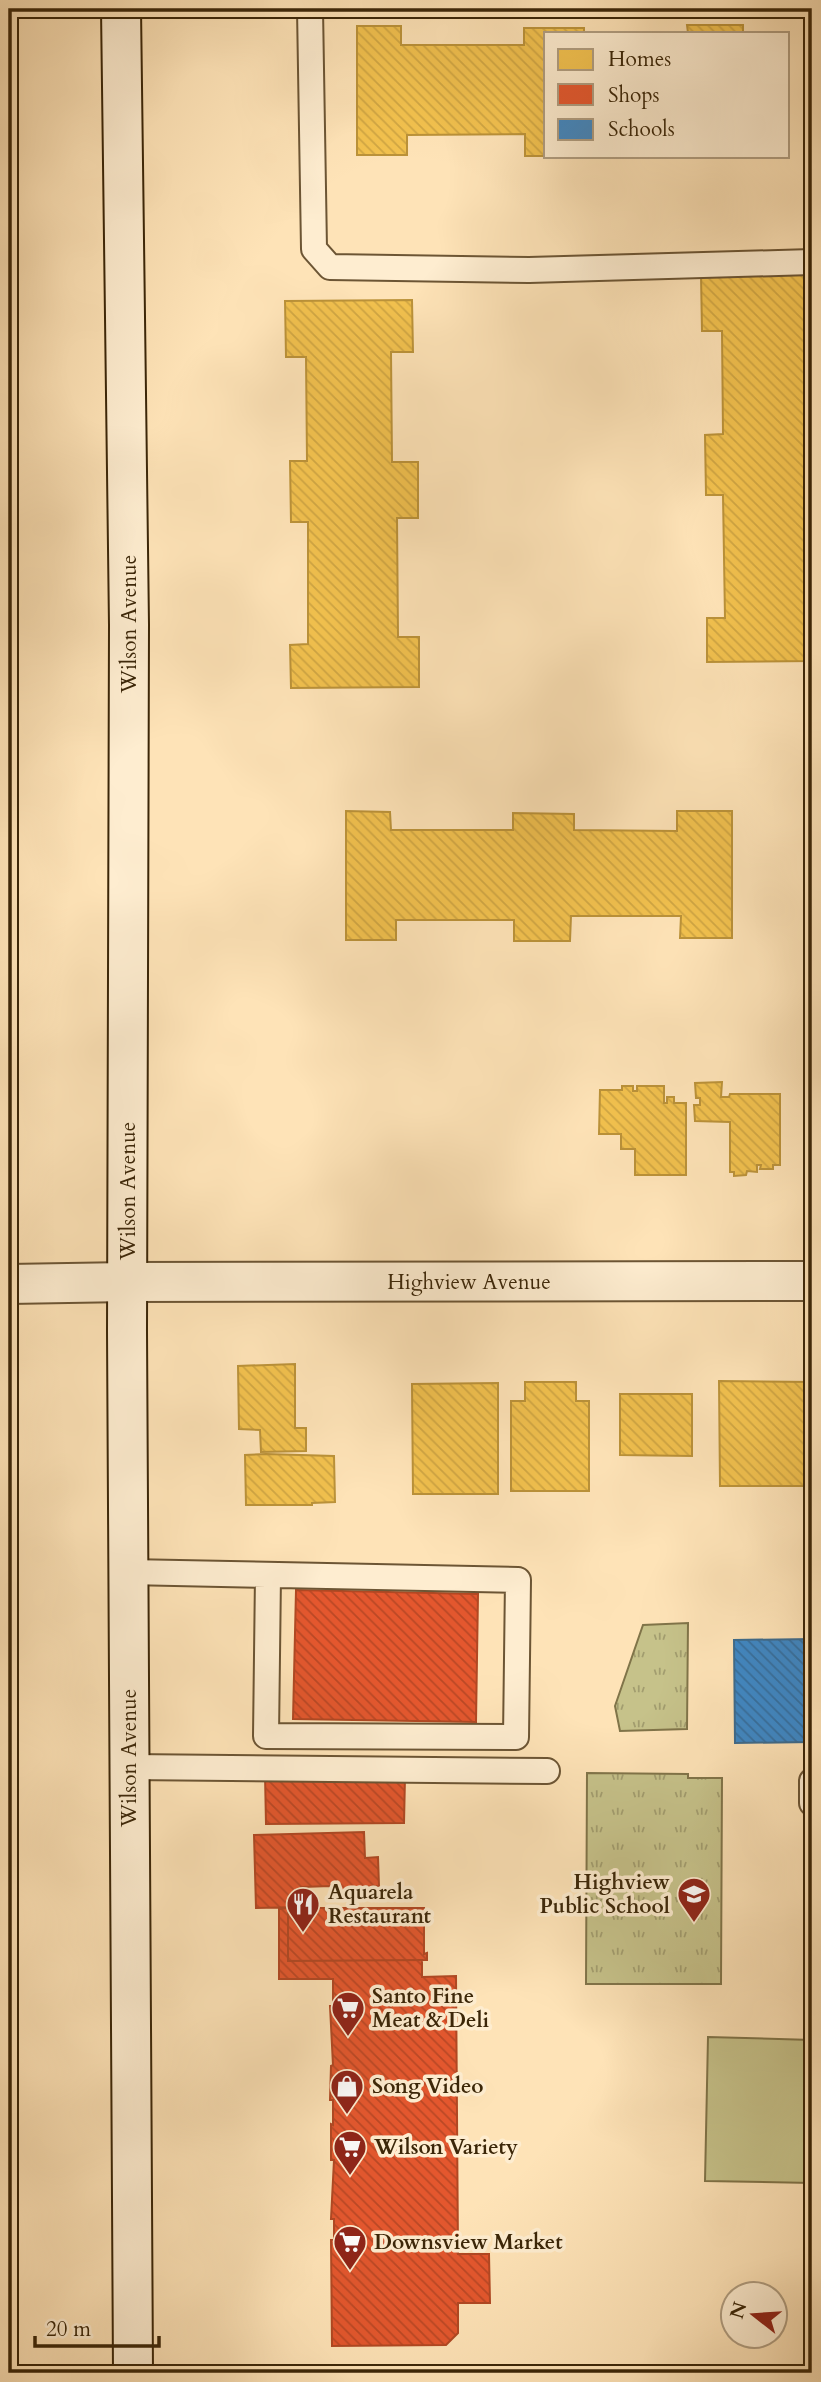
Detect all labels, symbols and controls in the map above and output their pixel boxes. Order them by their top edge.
legend [544,32,790,158]
text: Homes [608,45,671,74]
text: Shops [608,81,660,110]
text: Schools [608,115,675,144]
street label: Wilson Avenue [115,555,144,694]
street label: Wilson Avenue [114,1122,143,1261]
street label: Highview Avenue [387,1268,551,1297]
street label: Wilson Avenue [115,1689,144,1828]
place label: Highview Public School [540,1868,670,1921]
school or university icon: Highview Public School [675,1875,713,1924]
place label: Aquarela Restaurant [328,1878,431,1931]
restaurant icon: Aquarela Restaurant [284,1885,322,1934]
place label: Santo Fine Meat & Deli [372,1982,490,2035]
supermarket icon: Santo Fine Meat & Deli [329,1989,367,2038]
shop icon: Song Video [328,2067,366,2116]
place label: Song Video [372,2072,484,2101]
supermarket icon: Wilson Variety [331,2128,369,2177]
place label: Wilson Variety [373,2133,518,2162]
supermarket icon: Downsview Market [331,2223,369,2272]
place label: Downsview Market [374,2228,563,2257]
north arrow [720,2280,790,2350]
text: N [724,2298,754,2322]
scale bar [35,2305,159,2349]
text: 20 m [46,2315,91,2344]

